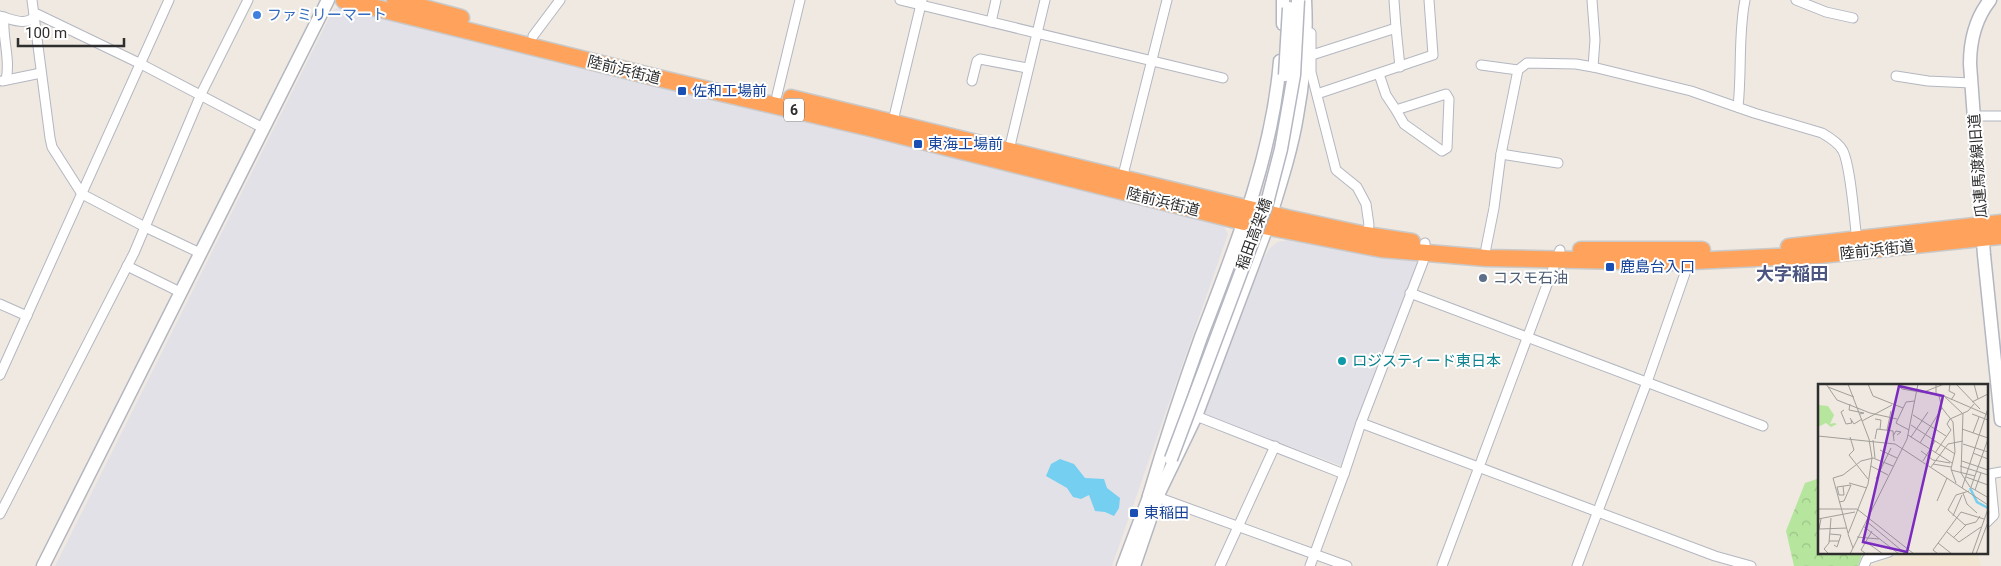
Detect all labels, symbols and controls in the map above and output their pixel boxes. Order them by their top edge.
place label: ファミリーマート [267,6,387,24]
marker: ファミリーマート [251,9,263,21]
scale bar [18,15,124,47]
text: 100 m [25,24,67,42]
street label: 陸前浜街道 [585,52,663,88]
place label: 佐和工場前 [692,82,767,100]
marker: 佐和工場前 [676,85,688,97]
road number: 6 [784,98,804,122]
street label: 瓜連馬渡線旧道 [1965,113,1991,219]
place label: 東海工場前 [928,135,1003,153]
marker: 東海工場前 [912,138,924,150]
street label: 陸前浜街道 [1124,184,1202,220]
street label: 稲田高架橋 [1233,196,1275,272]
street label: 陸前浜街道 [1839,237,1915,263]
place label: 鹿島台入口 [1620,258,1695,276]
marker: 鹿島台入口 [1604,261,1616,273]
district label: 大字稲田 [1756,263,1828,284]
place label: コスモ石油 [1493,269,1568,287]
marker: コスモ石油 [1477,272,1489,284]
place label: ロジスティード東日本 [1352,352,1501,370]
marker: ロジスティード東日本 [1336,355,1348,367]
inset map [1818,384,1988,554]
place label: 東稲田 [1144,504,1189,522]
marker: 東稲田 [1128,507,1140,519]

